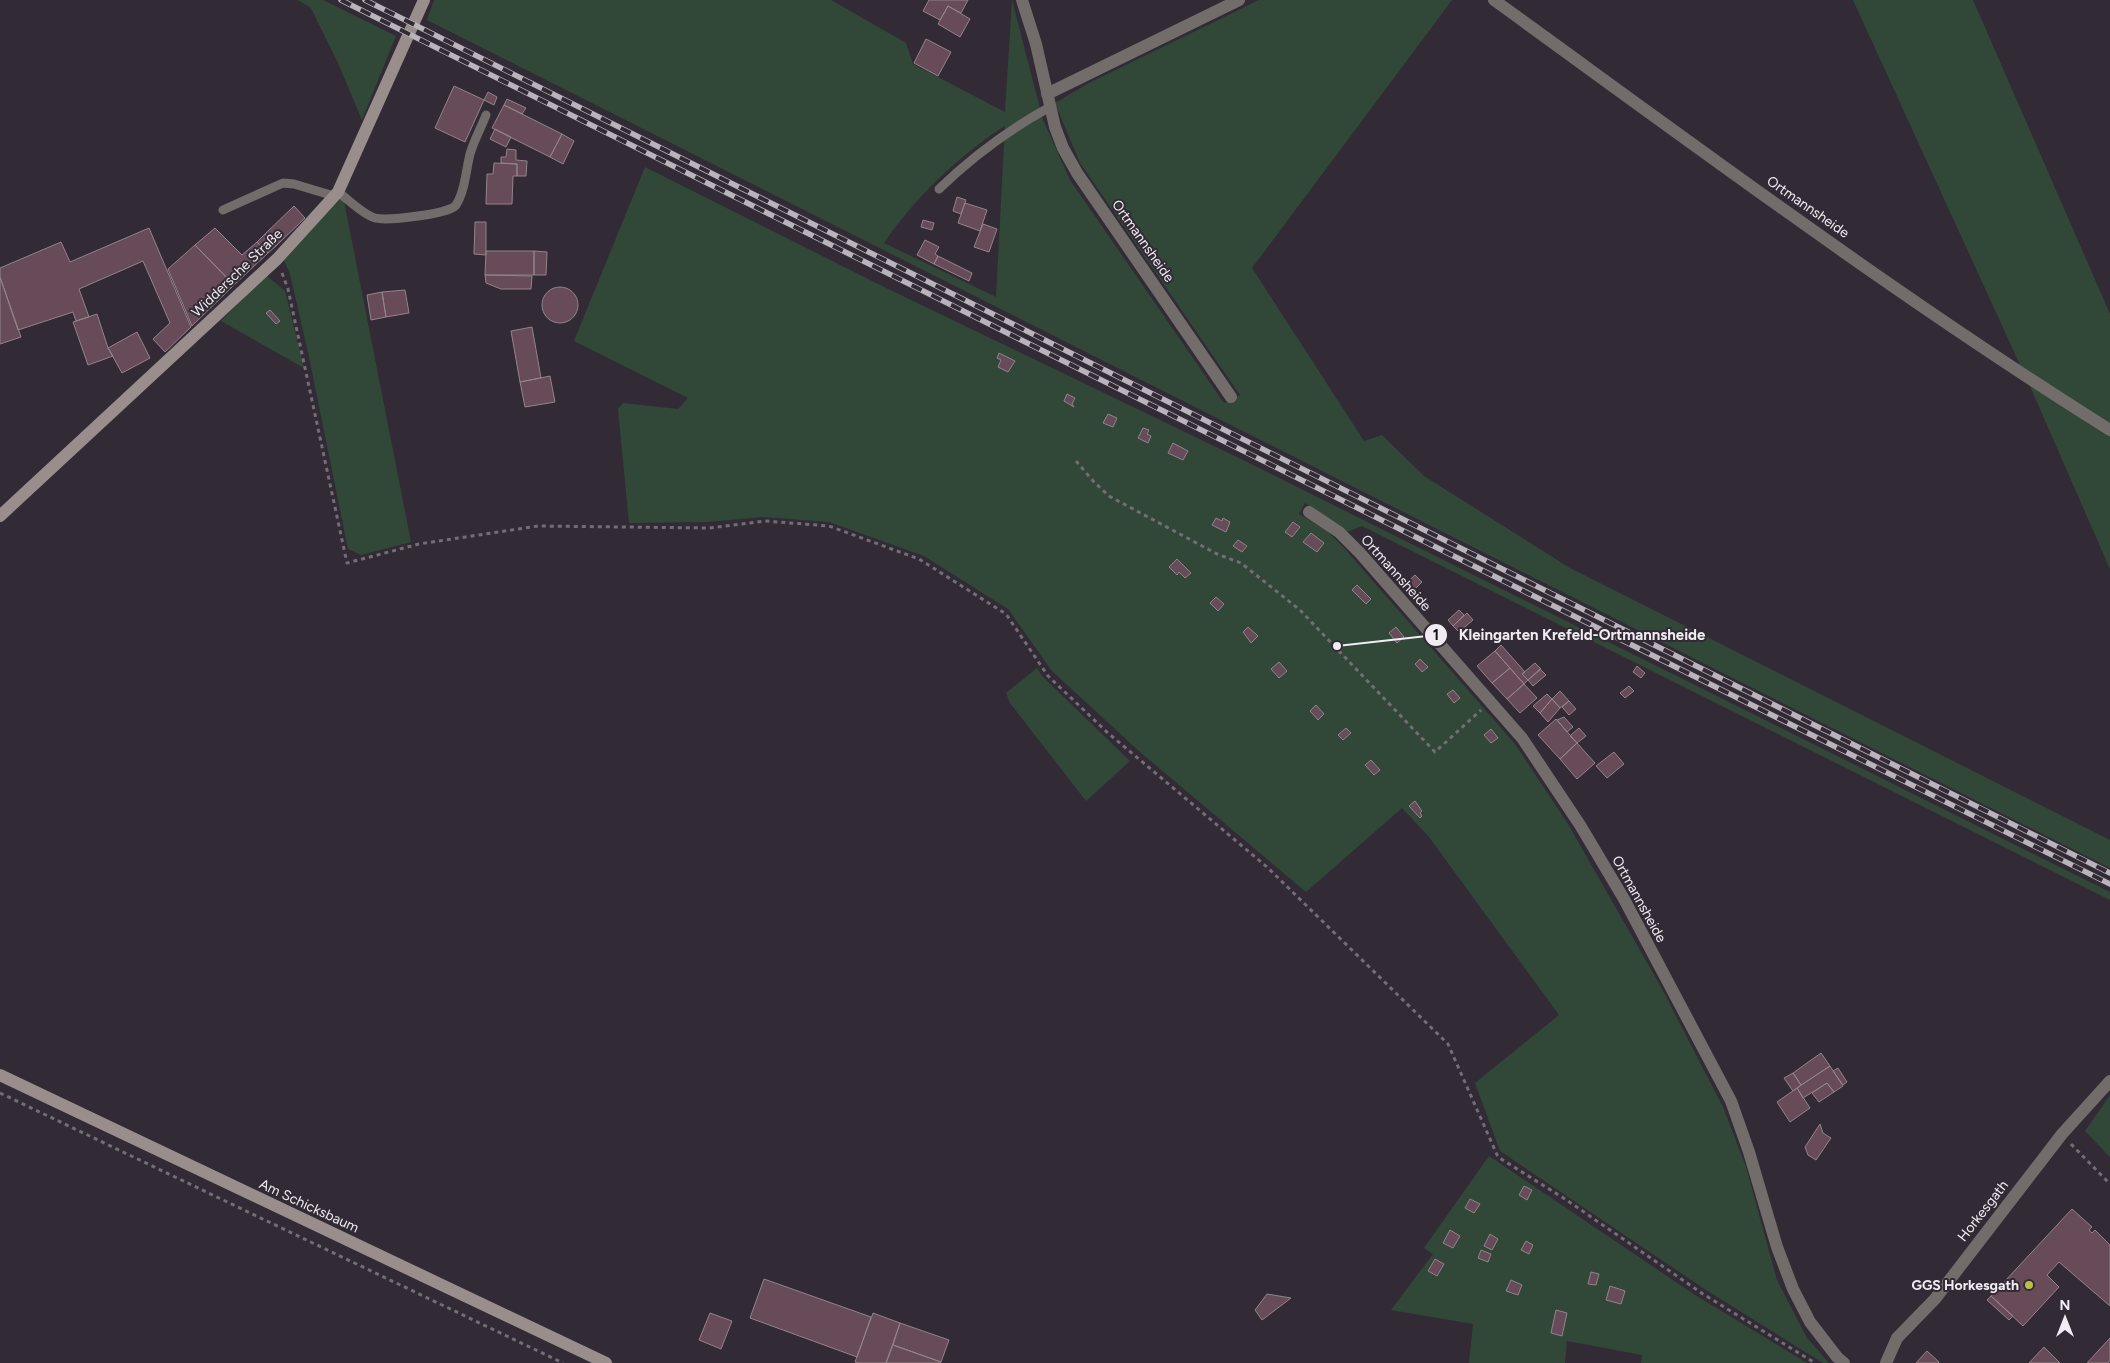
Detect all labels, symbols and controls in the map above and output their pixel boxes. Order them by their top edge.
street label: Ortmannsheide [1764,172,1853,242]
street label: Ortmannsheide [1108,197,1178,286]
street label: Widdersche Straße [188,225,286,321]
street label: Ortmannsheide [1357,531,1435,615]
callout: Kleingarten Krefeld-Ortmannsheide [1424,620,1715,650]
text: 1 [1433,626,1439,644]
text: Kleingarten Krefeld-Ortmannsheide [1459,626,1706,644]
street label: Ortmannsheide [1608,853,1670,946]
street label: Am Schicksbaum [256,1175,362,1237]
street label: Horkesgath [1954,1177,2012,1245]
place label: GGS Horkesgath [1911,1277,2019,1294]
marker: GGS Horkesgath [2023,1279,2035,1291]
north arrow [2040,1293,2090,1343]
text: N [2060,1297,2070,1314]

